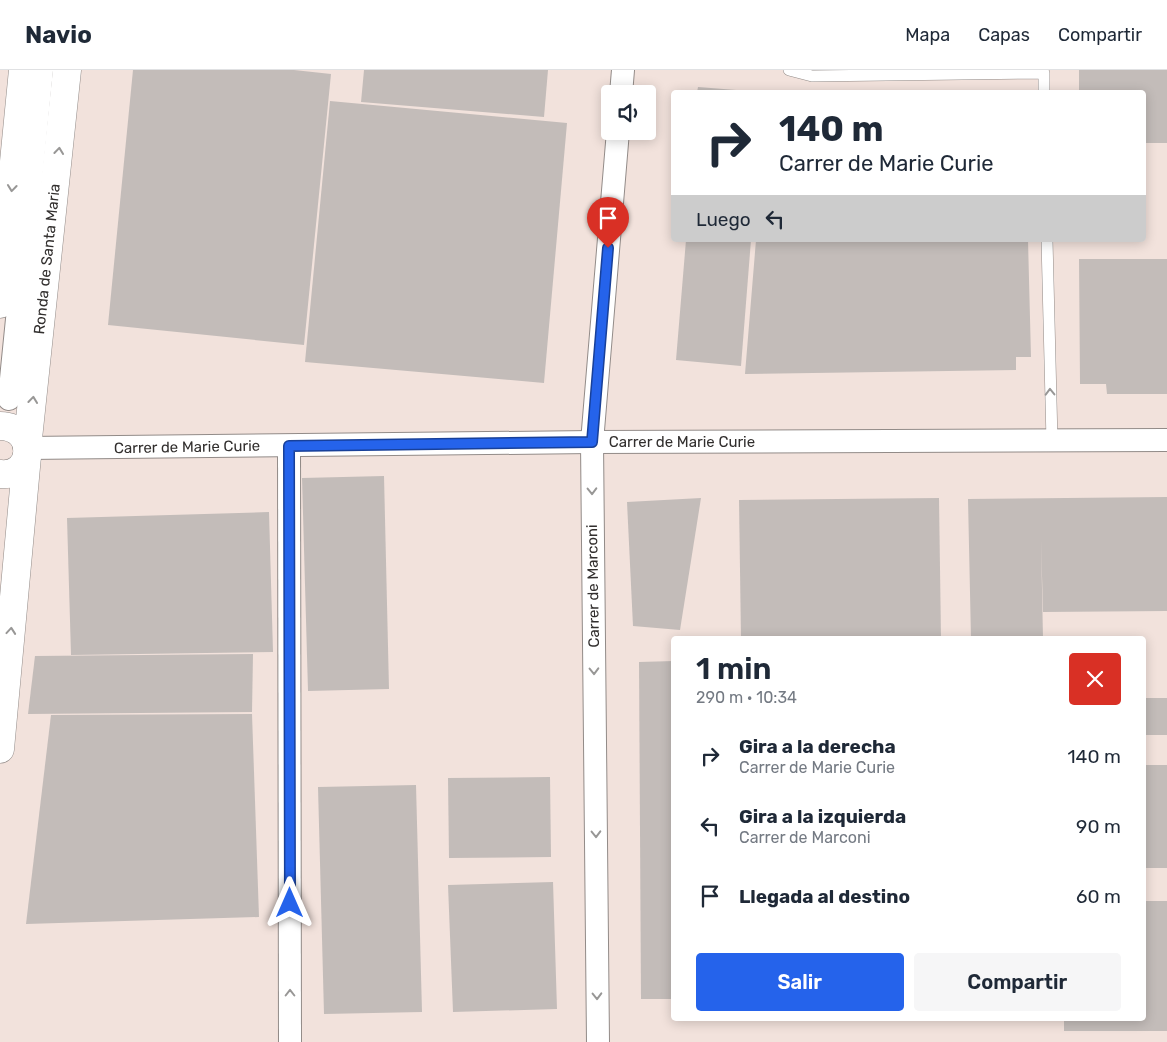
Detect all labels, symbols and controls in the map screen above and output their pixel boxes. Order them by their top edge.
text: Navio [25,21,92,49]
text: Mapa [905,24,950,46]
text: Capas [978,24,1030,46]
text: Compartir [1058,24,1142,46]
map controls [601,85,656,140]
button: sound [601,85,656,140]
text: 140 m [779,108,884,150]
icon: right [696,110,761,175]
one-way arrow [53,147,64,155]
text: Carrer de Marie Curie [779,150,994,177]
street label: Ronda de Santa Maria [30,183,64,335]
one-way arrow [6,184,17,192]
pin [587,197,629,248]
icon: arrive [594,204,622,232]
icon: left [761,205,789,233]
text: Luego [696,208,751,231]
one-way arrow [1045,388,1056,396]
one-way arrow [27,396,38,404]
street label: Carrer de Marie Curie [609,433,755,451]
street label: Carrer de Marie Curie [114,437,260,457]
one-way arrow [587,488,597,495]
street label: Carrer de Marconi [583,524,603,648]
one-way arrow [5,627,16,635]
text: 1 min [696,651,771,687]
button: close [1069,653,1121,705]
one-way arrow [589,668,599,675]
text: 290 m · 10:34 [696,688,797,707]
text: Gira a la derecha [739,735,896,758]
icon: right [696,742,724,770]
text: 140 m [1067,745,1121,768]
text: Carrer de Marie Curie [739,758,895,777]
text: Gira a la izquierda [739,805,906,828]
icon: left [696,812,724,840]
text: 90 m [1076,815,1121,838]
text: Carrer de Marconi [739,828,871,847]
one-way arrow [591,830,601,838]
position arrow [263,876,315,928]
icon: arrive [696,882,724,910]
text: Llegada al destino [739,885,910,908]
text: 60 m [1076,885,1121,908]
button: Salir [696,953,904,1011]
button: Compartir [914,953,1121,1011]
one-way arrow [285,989,295,997]
one-way arrow [592,992,602,1000]

